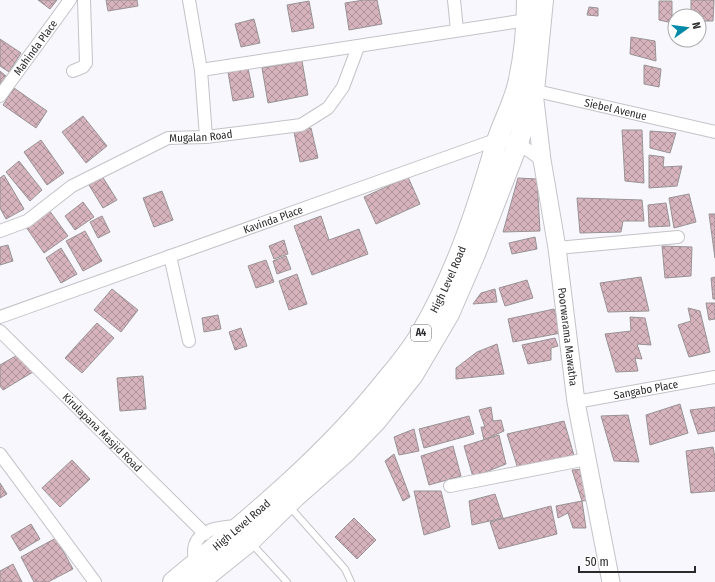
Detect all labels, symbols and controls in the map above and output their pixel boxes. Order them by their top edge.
north arrow [667,8,707,48]
street label: Mahinda Place [11,17,60,78]
text: N [689,21,703,30]
street label: Siebel Avenue [583,96,648,123]
street label: Mugalan Road [169,127,233,144]
street label: Kavinda Place [242,203,305,236]
street label: High Level Road [427,244,468,315]
street label: Poorwarama Mawatha [555,287,580,387]
road number: A4 [411,325,431,341]
street label: Sangabo Place [613,377,679,402]
street label: Kirulapana Masjid Road [60,390,145,474]
street label: High Level Road [210,497,273,553]
scale bar [579,548,695,574]
text: 50 m [585,555,609,569]

